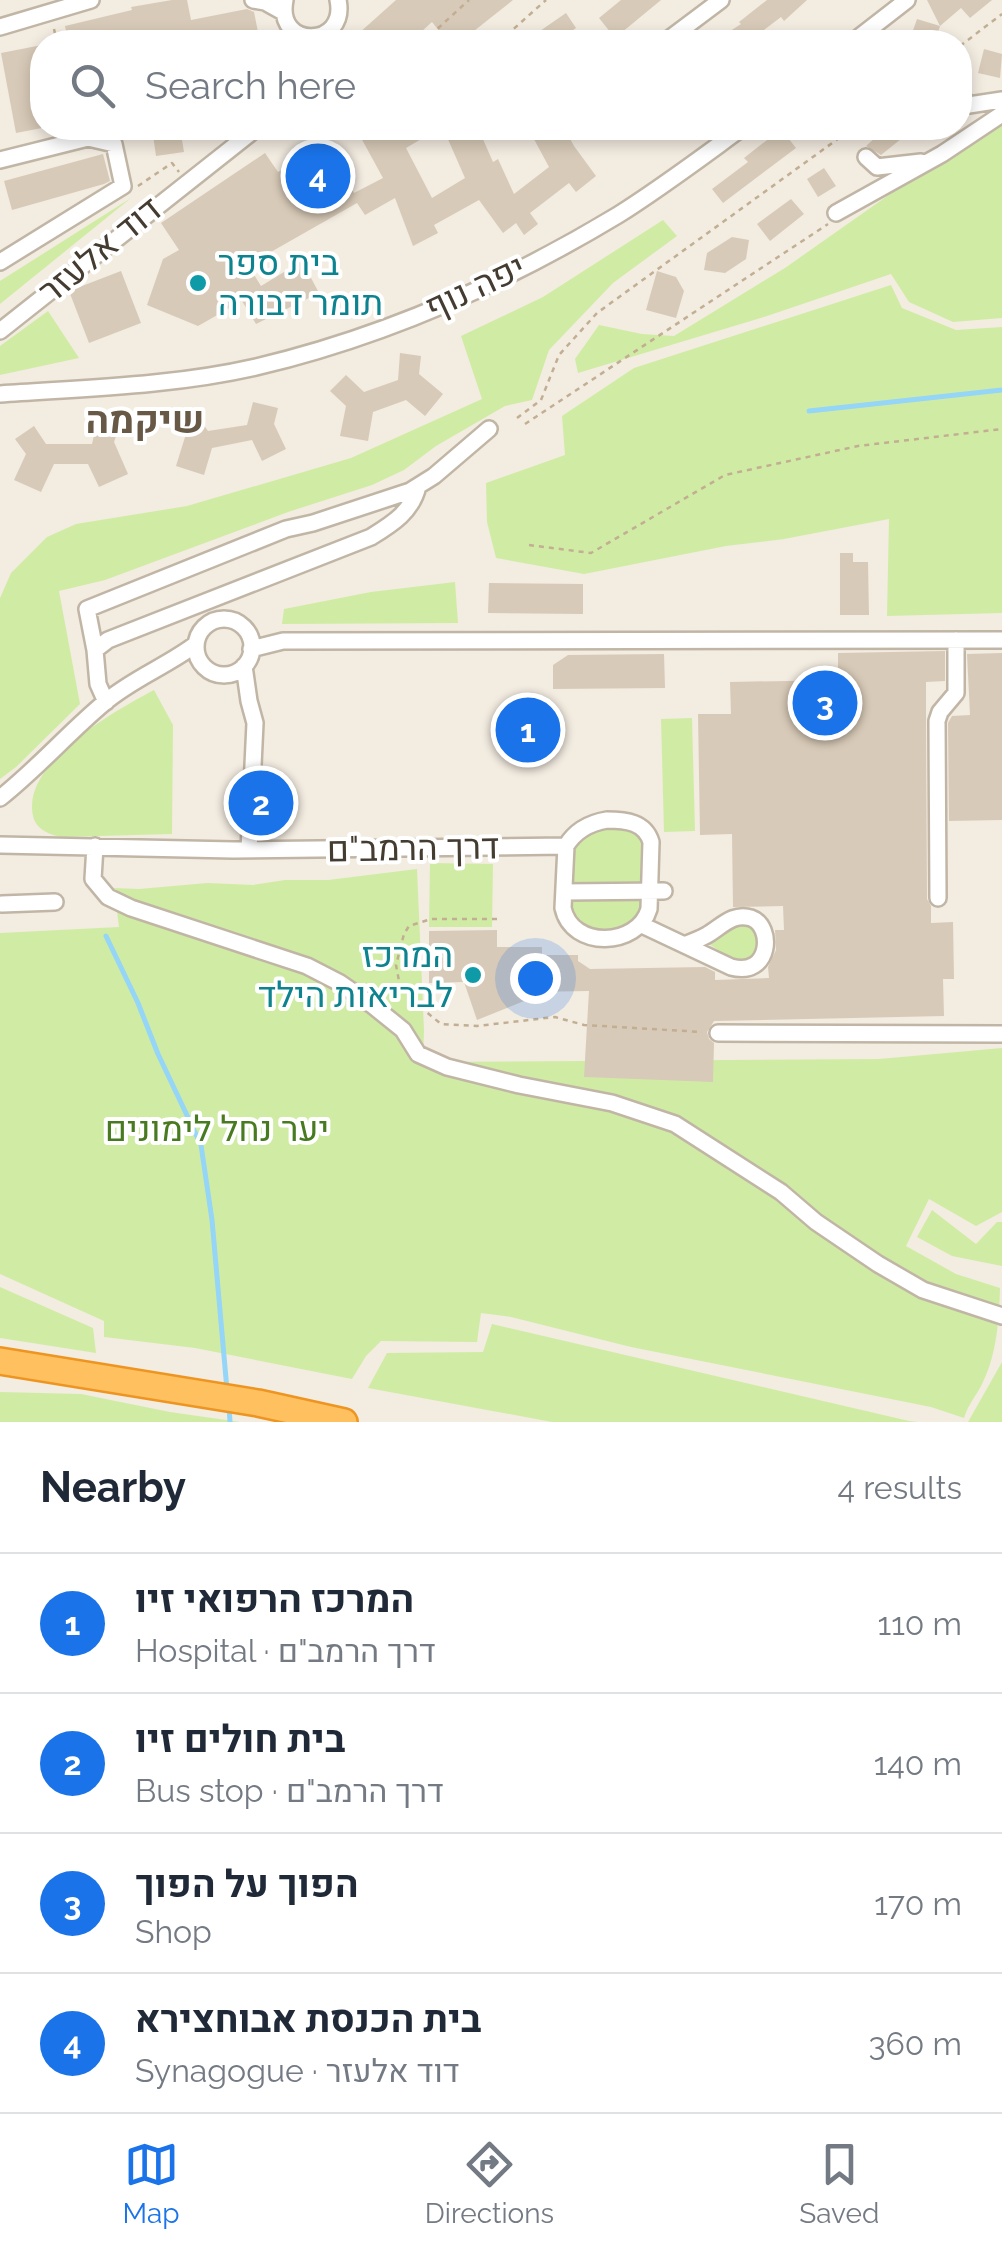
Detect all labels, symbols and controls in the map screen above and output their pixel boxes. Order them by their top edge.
search box [30,30,972,140]
icon: search [65,58,120,113]
text: Search here [145,63,356,108]
pin: 4 [286,138,350,214]
street label: דוד אלעזר [30,188,169,311]
place label: בית ספר תומר דבורה [218,242,383,323]
street label: יפה נוף [418,246,531,327]
marker: בית ספר תומר דבורה [187,272,209,294]
district label: שיקמה [85,397,205,442]
pin: 3 [792,666,858,740]
pin: 1 [496,692,560,768]
pin: 2 [228,766,294,840]
street label: דרך הרמב"ם [326,825,500,870]
place label: המרכז לבריאות הילד [258,934,453,1015]
your location [510,953,561,1004]
marker: המרכז לבריאות הילד [462,964,484,986]
park label: יער נחל לימונים [105,1108,329,1149]
text: Nearby [40,1463,186,1512]
text: 4 results [838,1469,962,1506]
text: המרכז הרפואי זיו [135,1576,414,1621]
text: 1 [65,1605,80,1642]
text: 110 m [877,1605,962,1642]
text: Hospital · דרך הרמב"ם [135,1632,436,1669]
text: בית חולים זיו [135,1716,345,1761]
text: 2 [63,1745,82,1782]
text: 140 m [874,1745,962,1782]
text: Bus stop · דרך הרמב"ם [135,1772,444,1809]
text: הפוך על הפוך [135,1861,359,1906]
text: 3 [64,1885,81,1922]
text: 170 m [874,1885,962,1922]
text: Shop [135,1913,212,1950]
text: בית הכנסת אבוחצירא [135,1996,481,2041]
text: 4 [63,2025,82,2062]
text: 360 m [868,2025,962,2062]
text: Synagogue · דוד אלעזר [135,2052,460,2089]
tab: Map [123,2137,180,2230]
tab: Directions [425,2137,554,2230]
tab: Saved [799,2137,879,2230]

